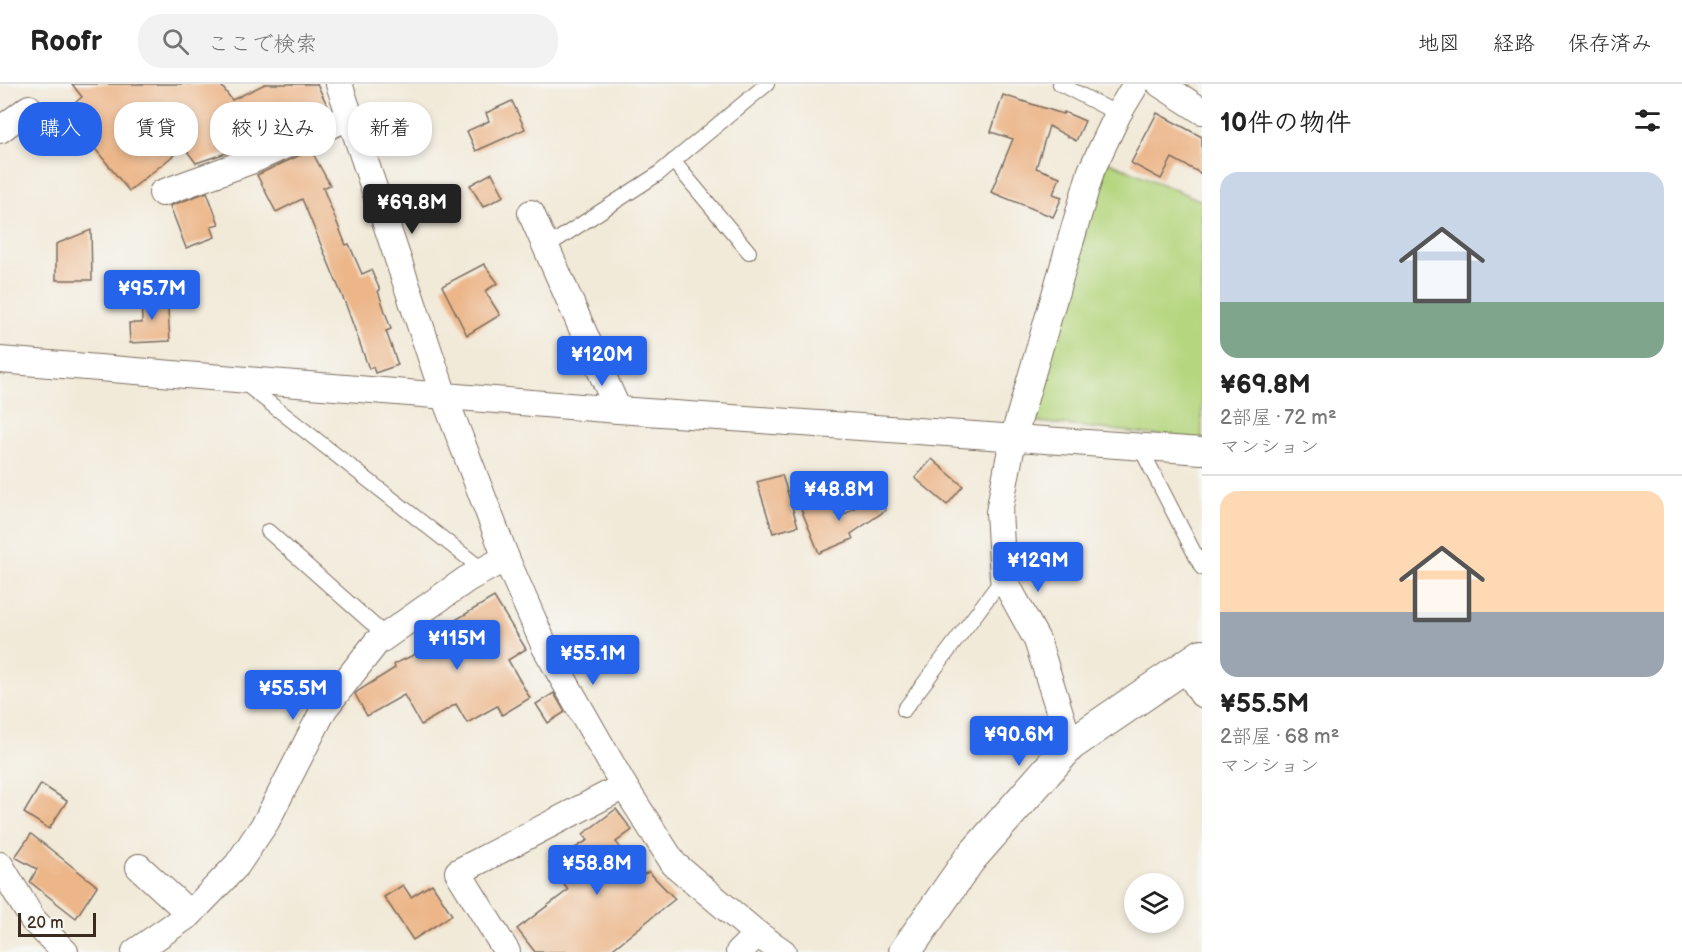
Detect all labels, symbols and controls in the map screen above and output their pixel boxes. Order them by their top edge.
search box [138,14,558,68]
text: Roofr [30,25,102,58]
icon: search [159,25,192,58]
text: ここで検索 [207,31,317,58]
text: 地図 [1418,31,1460,56]
text: 経路 [1493,31,1535,56]
text: 保存済み [1568,31,1652,56]
chip: 購入 [18,102,102,156]
chip: 賃貸 [114,102,198,156]
chip: 絞り込み [210,102,336,156]
chip: 新着 [348,102,432,156]
icon: filters [1631,104,1664,137]
text: 10件の物件 [1220,108,1351,139]
pin: ¥69.8M [363,184,461,235]
text: ¥69.8M [377,191,447,215]
icon: home [1388,211,1496,319]
pin: ¥95.7M [103,270,201,321]
text: ¥95.7M [118,277,186,301]
pin: ¥120M [560,336,644,387]
text: ¥120M [571,343,633,367]
text: ¥69.8M [1220,370,1311,401]
text: 2部屋 · 72 m² [1220,406,1337,430]
text: マンション [1220,435,1319,459]
pin: ¥48.8M [790,471,888,522]
text: ¥48.8M [804,478,874,502]
icon: home [1388,530,1496,638]
pin: ¥129M [996,542,1080,593]
text: ¥129M [1007,549,1069,573]
pin: ¥115M [415,620,499,671]
text: ¥115M [428,627,486,651]
pin: ¥55.1M [544,635,642,686]
text: ¥55.1M [560,642,626,666]
pin: ¥55.5M [244,670,342,721]
text: ¥55.5M [259,677,327,701]
text: ¥55.5M [1220,689,1309,720]
pin: ¥90.6M [970,716,1068,767]
text: ¥90.6M [984,723,1054,747]
text: 2部屋 · 68 m² [1220,725,1339,749]
text: マンション [1220,754,1319,778]
pin: ¥58.8M [548,845,646,896]
text: ¥58.8M [562,852,632,876]
map controls [1124,873,1184,933]
button: layers [1124,873,1184,933]
scale bar [18,910,96,938]
text: 20 m [27,914,63,933]

